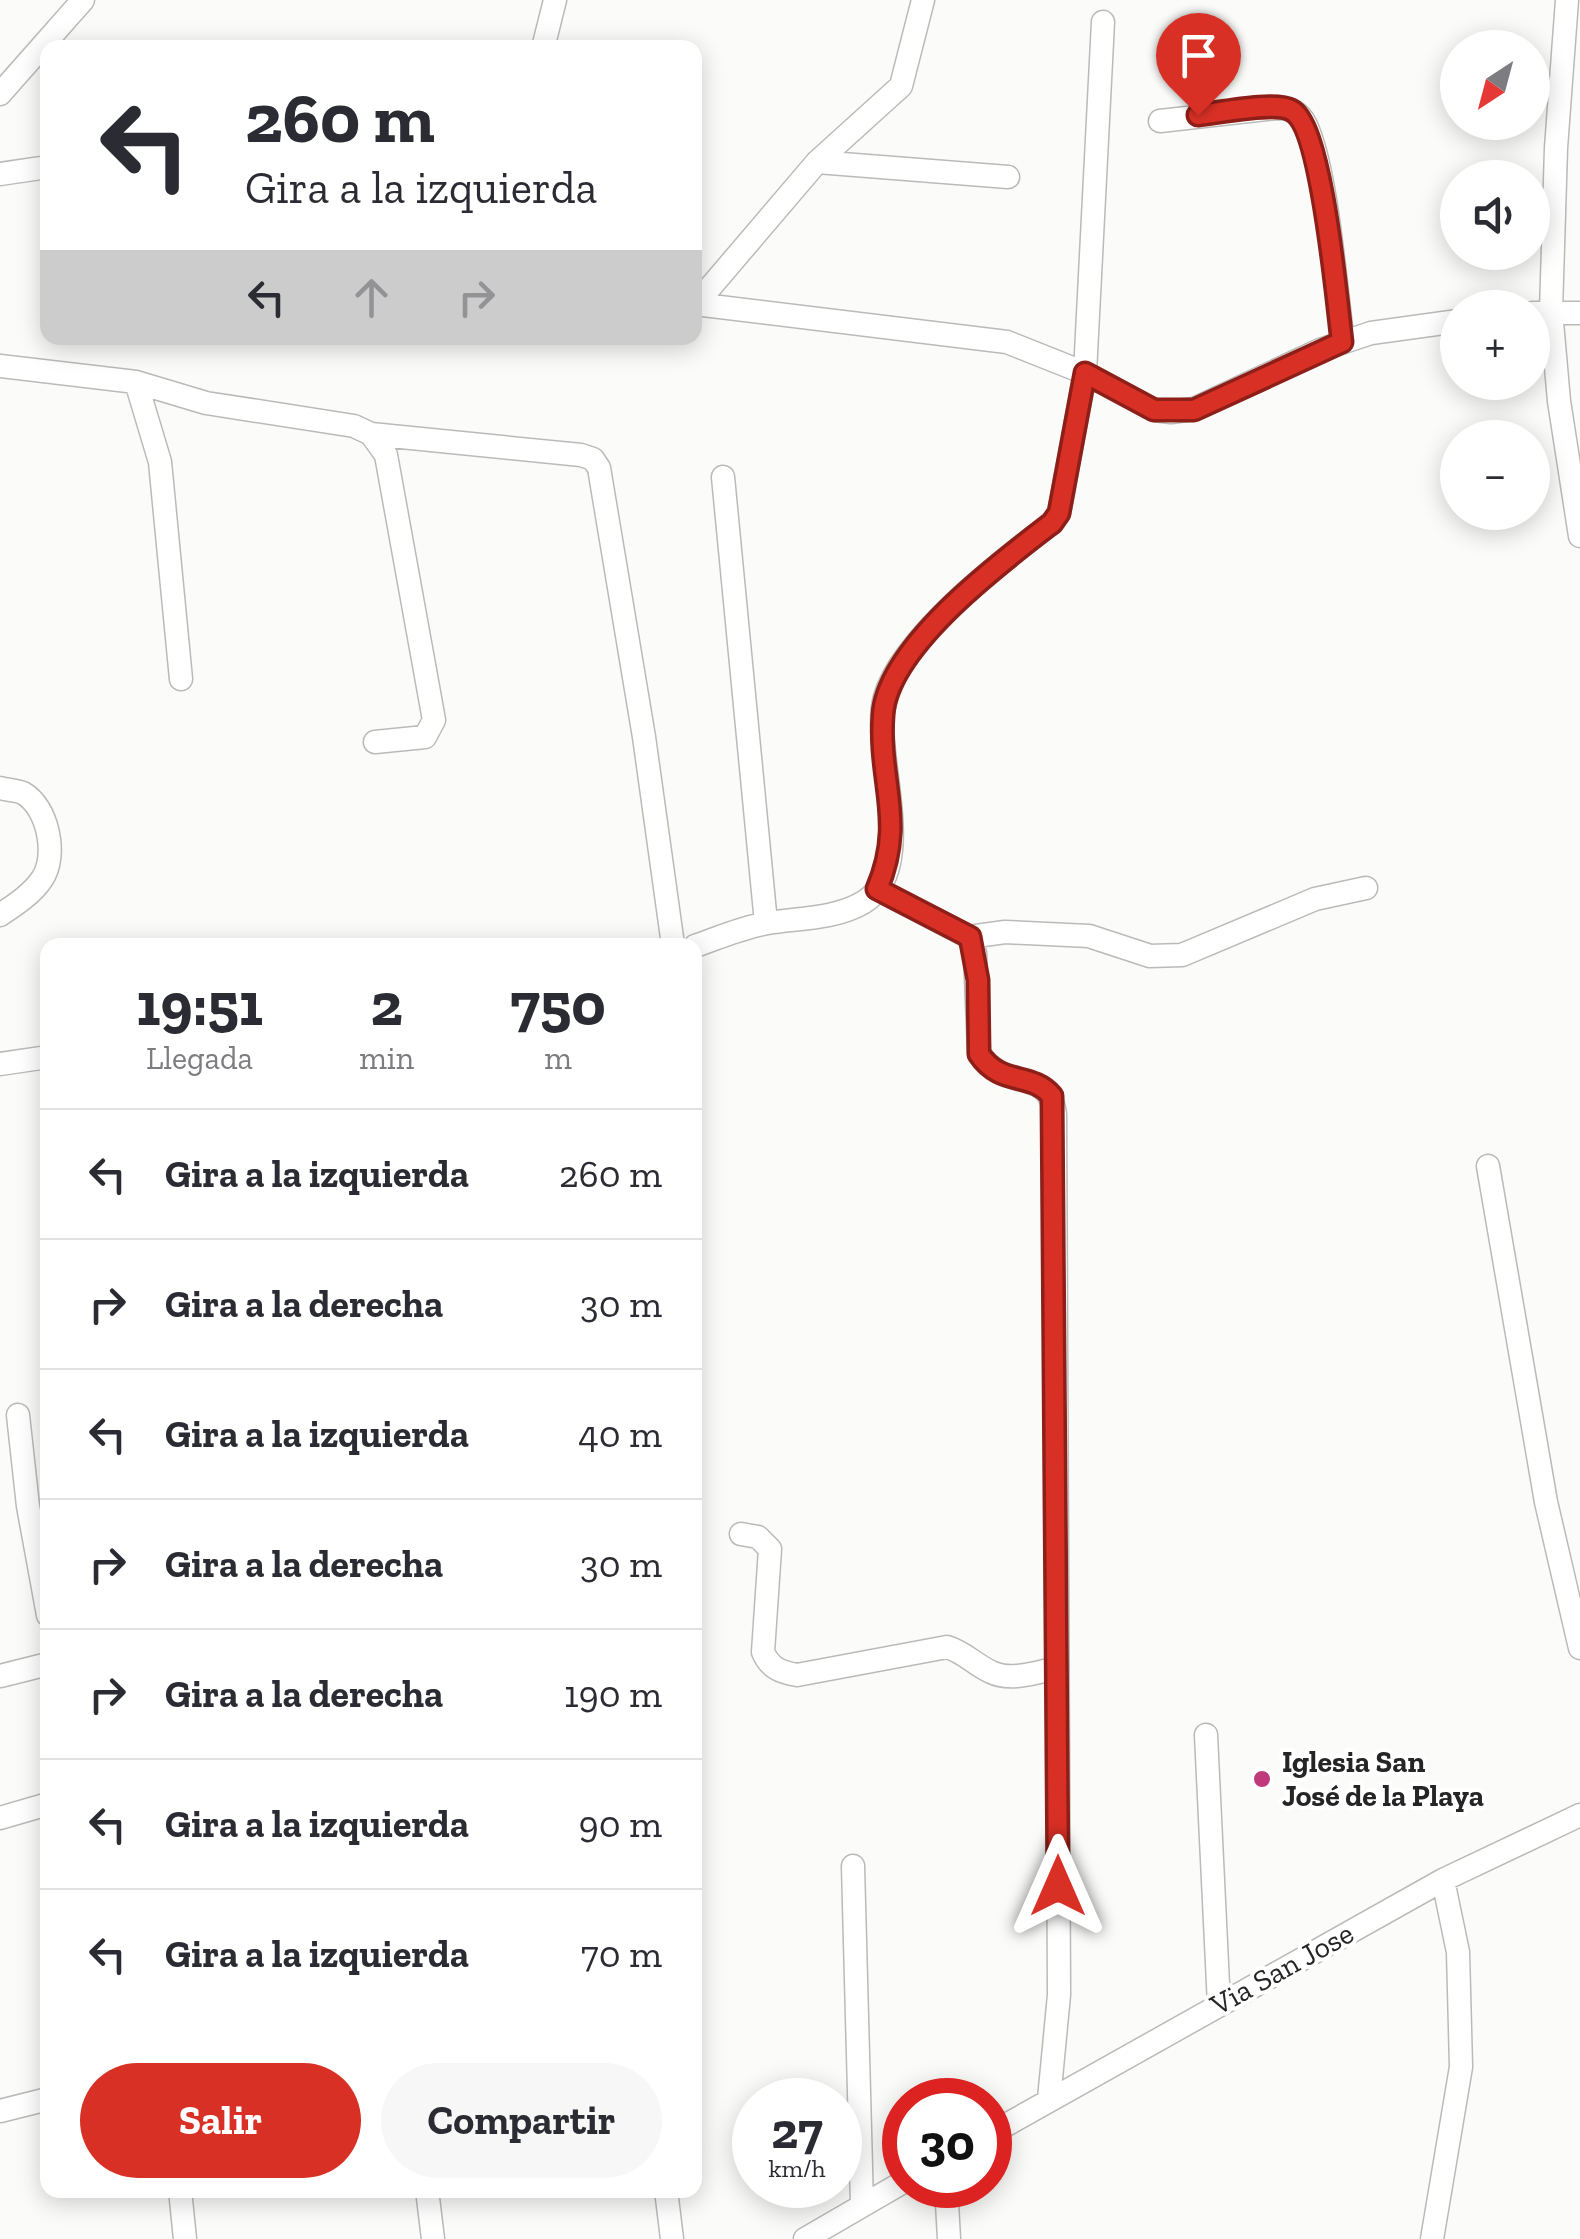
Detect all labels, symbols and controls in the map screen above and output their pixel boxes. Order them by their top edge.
pin [1156,13,1241,116]
icon: arrive [1171,28,1226,83]
north arrow [1440,30,1550,140]
map controls [1440,30,1550,530]
text: 260 m [245,76,435,160]
icon: left [80,80,210,210]
button: sound [1440,160,1550,270]
text: Gira a la izquierda [245,161,597,215]
icon: left [239,270,294,325]
icon: ahead [344,270,399,325]
icon: right [449,270,504,325]
button: + [1440,290,1550,400]
button: − [1440,420,1550,530]
text: 19:51 [136,968,263,1040]
text: 2 [370,968,403,1040]
text: 750 [510,968,606,1040]
text: Llegada [146,1039,253,1077]
text: min [359,1039,414,1077]
text: m [544,1039,572,1077]
icon: left [80,1147,135,1202]
text: Gira a la izquierda [165,1151,469,1197]
text: 260 m [559,1151,662,1197]
icon: right [80,1277,135,1332]
text: Gira a la derecha [165,1281,443,1327]
text: 30 m [580,1281,662,1327]
icon: left [80,1407,135,1462]
text: Gira a la izquierda [165,1411,469,1457]
text: 40 m [578,1411,662,1457]
icon: right [80,1537,135,1592]
text: Gira a la derecha [165,1541,443,1587]
text: 30 m [580,1541,662,1587]
icon: right [80,1667,135,1722]
text: Gira a la derecha [165,1671,443,1717]
text: 190 m [564,1671,662,1717]
place label: Iglesia San José de la Playa [1282,1744,1484,1814]
marker: Iglesia San José de la Playa [1251,1768,1273,1790]
icon: left [80,1797,135,1852]
text: Gira a la izquierda [165,1801,469,1847]
text: 90 m [579,1801,662,1847]
position arrow [1006,1834,1110,1938]
street label: Via San Jose [1203,1915,1360,2024]
icon: left [80,1927,135,1982]
text: Gira a la izquierda [165,1931,469,1977]
text: 70 m [581,1931,662,1977]
button: Salir [80,2063,361,2178]
button: Compartir [381,2063,662,2178]
speed limit sign: 30 [882,2078,1012,2208]
text: 27 [771,2101,823,2161]
text: km/h [768,2153,826,2183]

